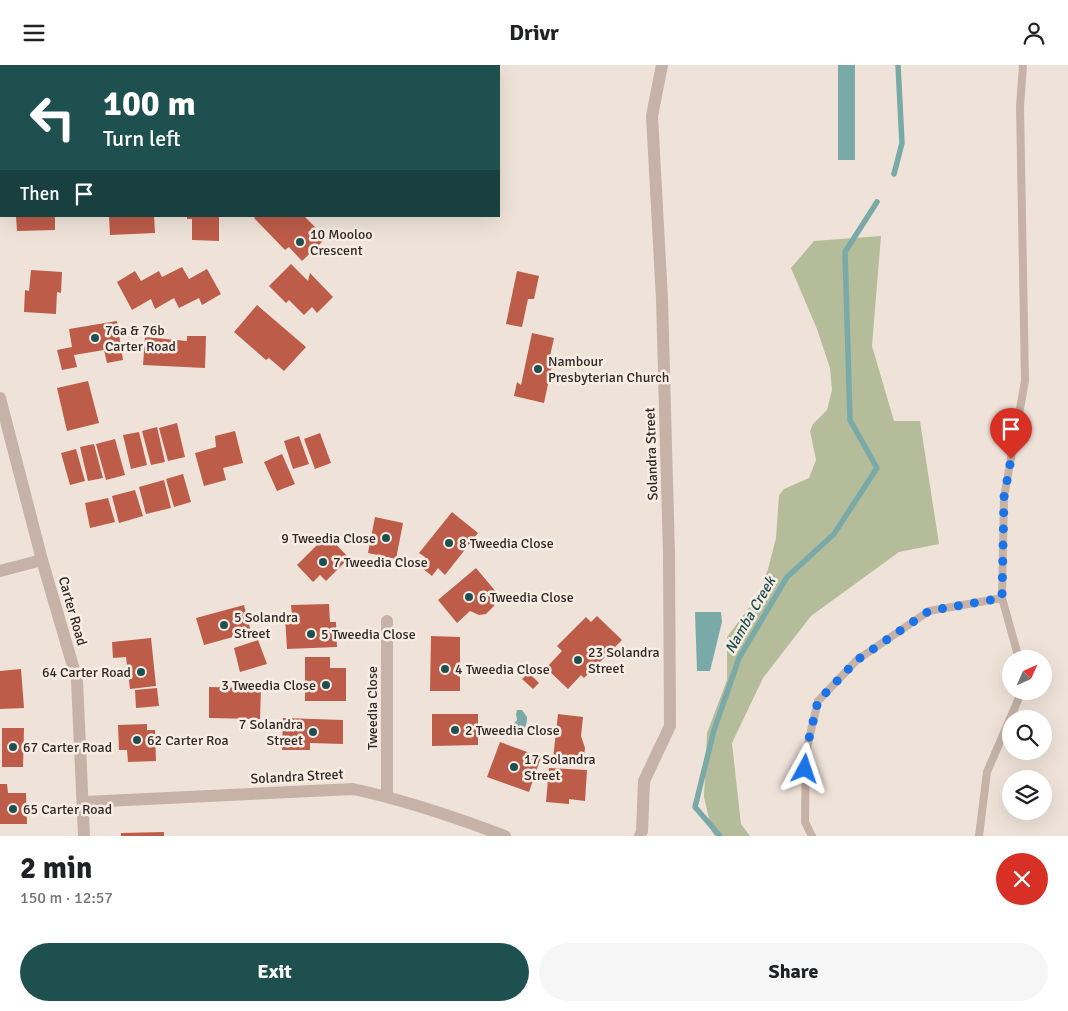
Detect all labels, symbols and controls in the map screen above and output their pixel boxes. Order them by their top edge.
icon: menu [20,19,48,47]
text: Drivr [509,19,559,46]
icon: person [1020,19,1048,47]
text: 100 m [103,82,196,125]
icon: left [20,85,85,150]
text: Turn left [103,125,181,152]
icon: arrive [70,180,98,208]
text: Then [20,182,60,206]
place label: 10 Mooloo Crescent [310,226,373,259]
marker: 10 Mooloo Crescent [294,236,306,248]
place label: 76a & 76b Carter Road [105,322,176,355]
marker: 76a & 76b Carter Road [89,332,101,344]
place label: Nambour Presbyterian Church [548,353,669,386]
marker: Nambour Presbyterian Church [532,363,544,375]
street label: Solandra Street [641,407,662,501]
pin [990,408,1032,459]
icon: arrive [997,415,1025,443]
place label: 9 Tweedia Close [281,530,376,547]
marker: 9 Tweedia Close [380,532,392,544]
place label: 8 Tweedia Close [459,535,554,552]
marker: 8 Tweedia Close [443,537,455,549]
place label: 7 Tweedia Close [333,554,428,571]
marker: 7 Tweedia Close [317,556,329,568]
water label: Namba Creek [721,572,780,656]
street label: Carter Road [55,575,90,648]
place label: 6 Tweedia Close [479,589,574,606]
marker: 6 Tweedia Close [463,591,475,603]
place label: 5 Solandra Street [234,609,298,642]
marker: 5 Solandra Street [218,619,230,631]
place label: 5 Tweedia Close [321,626,416,643]
marker: 5 Tweedia Close [305,628,317,640]
place label: 23 Solandra Street [588,644,660,677]
north arrow [1002,650,1052,700]
map controls [1002,650,1052,820]
marker: 23 Solandra Street [572,654,584,666]
place label: 4 Tweedia Close [455,661,550,678]
marker: 4 Tweedia Close [439,663,451,675]
place label: 64 Carter Road [42,664,131,681]
marker: 64 Carter Road [135,666,147,678]
street label: Tweedia Close [364,666,381,750]
place label: 3 Tweedia Close [221,677,316,694]
marker: 3 Tweedia Close [320,679,332,691]
button: search [1002,710,1052,760]
place label: 7 Solandra Street [239,716,303,749]
place label: 2 Tweedia Close [465,722,560,739]
marker: 2 Tweedia Close [449,724,461,736]
marker: 7 Solandra Street [307,726,319,738]
place label: 62 Carter Roa [147,732,229,749]
marker: 62 Carter Roa [131,734,143,746]
place label: 67 Carter Road [23,739,112,756]
marker: 67 Carter Road [7,741,19,753]
position arrow [778,742,830,794]
place label: 17 Solandra Street [524,751,596,784]
marker: 17 Solandra Street [508,761,520,773]
street label: Solandra Street [250,766,344,787]
button: layers [1002,770,1052,820]
place label: 65 Carter Road [23,801,112,818]
marker: 65 Carter Road [7,803,19,815]
text: 2 min [20,850,92,887]
button: close [996,853,1048,905]
text: 150 m · 12:57 [20,888,113,908]
button: Exit [20,943,529,1001]
button: Share [539,943,1048,1001]

